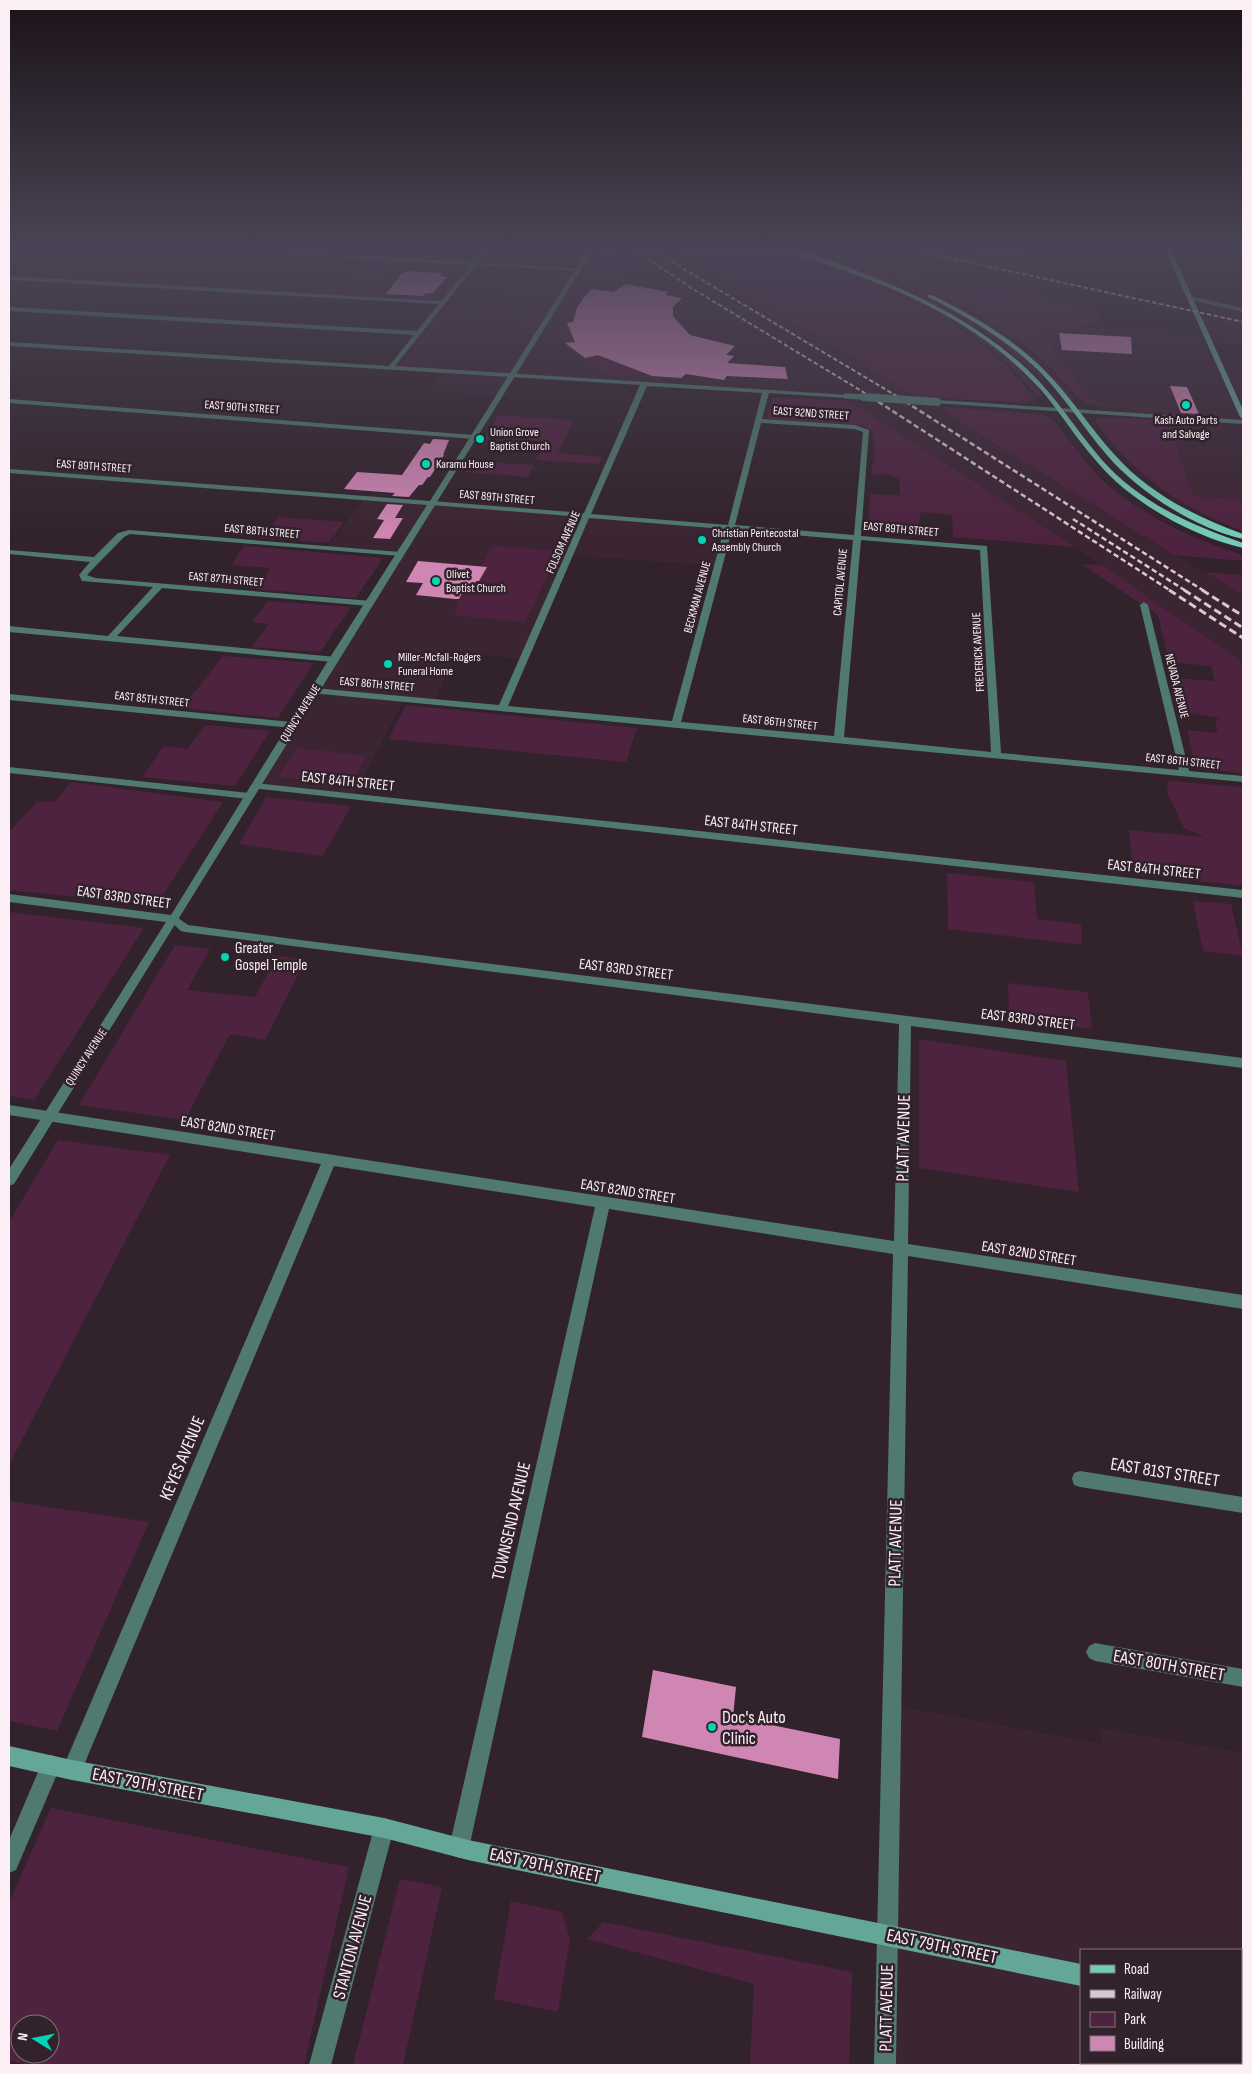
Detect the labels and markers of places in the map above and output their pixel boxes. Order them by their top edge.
marker: Kash Auto Parts and Salvage [1180,399,1192,411]
place label: Kash Auto Parts and Salvage [1155,413,1217,442]
place label: Union Grove Baptist Church [490,425,550,454]
marker: Union Grove Baptist Church [474,433,486,445]
place label: Karamu House [436,457,494,472]
marker: Karamu House [420,458,432,470]
place label: Christian Pentecostal Assembly Church [711,526,799,555]
marker: Christian Pentecostal Assembly Church [696,534,708,546]
place label: Olivet Baptist Church [446,567,506,596]
marker: Olivet Baptist Church [430,575,442,587]
place label: Miller-Mcfall-Rogers Funeral Home [398,650,481,679]
marker: Miller-Mcfall-Rogers Funeral Home [382,658,394,670]
place label: Greater Gospel Temple [235,939,307,975]
marker: Greater Gospel Temple [219,951,231,963]
place label: Doc's Auto Clinic [722,1707,786,1749]
marker: Doc's Auto Clinic [706,1721,718,1733]

